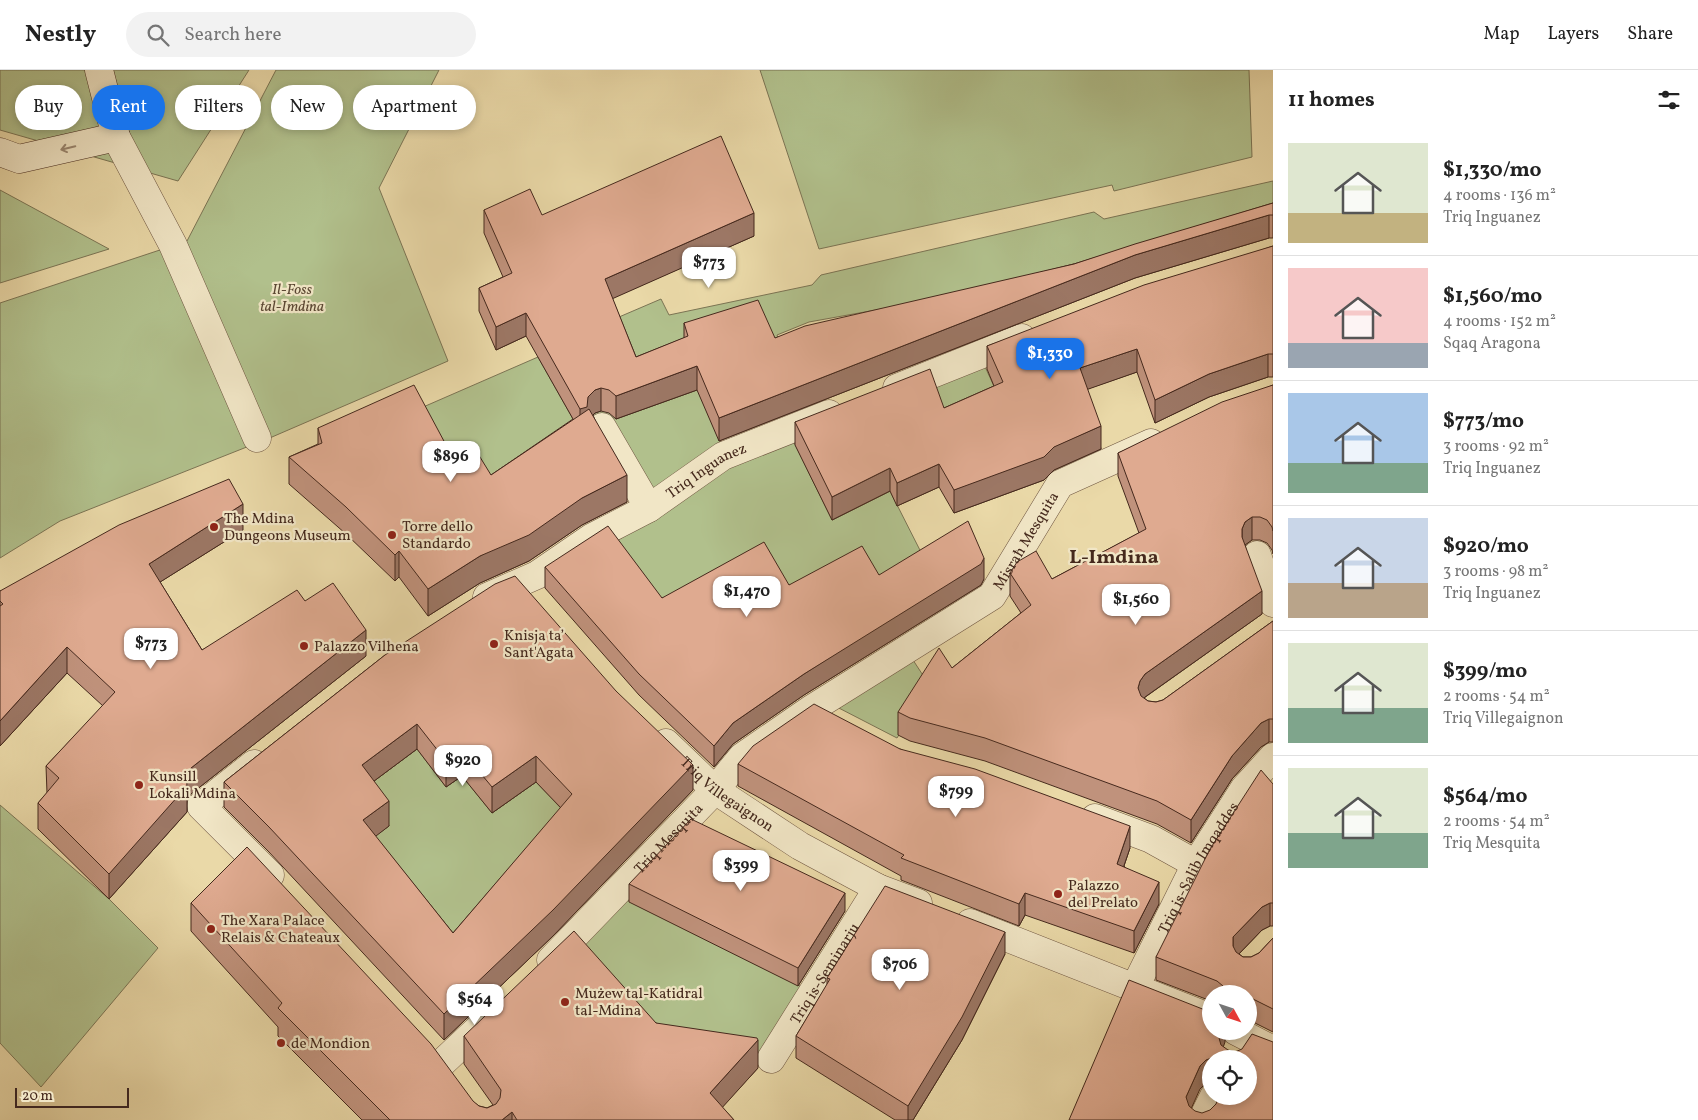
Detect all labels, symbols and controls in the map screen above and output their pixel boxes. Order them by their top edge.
search box [126,12,476,57]
text: Nestly [25,18,96,52]
icon: search [144,21,172,49]
text: Search here [184,22,282,48]
text: Map [1483,22,1519,47]
text: Layers [1547,22,1599,47]
text: Share [1627,22,1673,47]
chip: Buy [15,85,82,130]
chip: Rent [92,85,165,130]
chip: Filters [175,85,261,130]
chip: New [271,85,343,130]
chip: Apartment [353,85,476,130]
text: 11 homes [1288,86,1375,115]
icon: filters [1655,86,1683,114]
one-way arrow [61,144,77,153]
text: $1,330/mo [1443,156,1542,185]
icon: home [1328,163,1388,223]
text: 4 rooms · 136 m² [1443,185,1556,207]
text: Triq Inguanez [1443,207,1541,229]
pin: $773 [679,246,739,289]
text: $773 [693,252,725,274]
park label: Il-Foss tal-Imdina [260,280,324,318]
text: $1,560/mo [1443,282,1542,311]
icon: home [1328,288,1388,348]
text: 4 rooms · 152 m² [1443,311,1556,333]
text: Sqaq Aragona [1443,333,1541,355]
pin: $1,330 [1009,338,1091,380]
text: $1,330 [1027,343,1073,365]
text: $773/mo [1443,407,1524,436]
icon: home [1328,413,1388,473]
text: 3 rooms · 92 m² [1443,436,1549,458]
street label: Triq Inguanez [662,439,750,505]
pin: $896 [421,440,481,483]
text: $896 [433,446,469,468]
text: Triq Inguanez [1443,458,1541,480]
street label: Misraħ Mesquita [989,488,1065,595]
place label: The Mdina Dungeons Museum [224,509,351,547]
place label: Torre dello Standardo [402,517,473,555]
marker: The Mdina Dungeons Museum [208,521,220,533]
marker: Torre dello Standardo [386,529,398,541]
text: $920/mo [1443,532,1529,561]
icon: home [1328,538,1388,598]
district label: L-Imdina [1069,544,1159,572]
text: 3 rooms · 98 m² [1443,561,1548,583]
pin: $1,470 [706,576,788,618]
text: $1,470 [724,581,770,603]
text: Triq Inguanez [1443,583,1541,605]
pin: $1,560 [1095,584,1177,626]
text: $1,560 [1113,589,1159,611]
place label: Knisja ta’ Sant'Agata [504,626,574,664]
pin: $773 [121,628,181,670]
text: $773 [135,633,167,655]
place label: Palazzo Vilhena [314,637,419,658]
marker: Knisja ta’ Sant'Agata [488,638,500,650]
marker: Palazzo Vilhena [298,640,310,652]
text: $399/mo [1443,657,1527,686]
icon: home [1328,663,1388,723]
text: 2 rooms · 54 m² [1443,686,1550,708]
text: Triq Villegaignon [1443,708,1564,730]
pin: $920 [433,744,493,787]
text: $920 [445,750,481,772]
street label: Triq Villegaignon [675,753,777,838]
place label: Kunsill Lokali Mdina [149,767,236,805]
pin: $799 [926,776,986,818]
marker: Kunsill Lokali Mdina [133,779,145,791]
text: $799 [939,781,973,803]
text: $564/mo [1443,782,1528,811]
icon: home [1328,788,1388,848]
street label: Triq Mesquita [630,799,709,880]
street label: Triq is-Salib Imqaddes [1154,799,1245,938]
text: 2 rooms · 54 m² [1443,811,1550,833]
text: Triq Mesquita [1443,833,1540,855]
pin: $399 [711,850,771,892]
text: $399 [724,855,758,877]
place label: Palazzo del Prelato [1068,876,1138,914]
marker: Palazzo del Prelato [1052,888,1064,900]
place label: The Xara Palace Relais & Chateaux [221,911,340,949]
street label: Triq is-Seminarju [786,919,866,1029]
marker: The Xara Palace Relais & Chateaux [205,923,217,935]
pin: $706 [870,948,930,991]
text: $706 [883,954,917,976]
pin: $564 [445,984,505,1026]
place label: Mużew tal-Katidral tal-Mdina [575,984,703,1022]
north arrow [1202,985,1258,1040]
map controls [1202,985,1257,1105]
text: $564 [458,989,492,1011]
marker: Mużew tal-Katidral tal-Mdina [559,996,571,1008]
place label: de Mondion [291,1034,370,1055]
marker: de Mondion [275,1037,287,1049]
button: locate [1202,1050,1257,1105]
scale bar [15,1085,129,1108]
text: 20 m [22,1087,53,1106]

